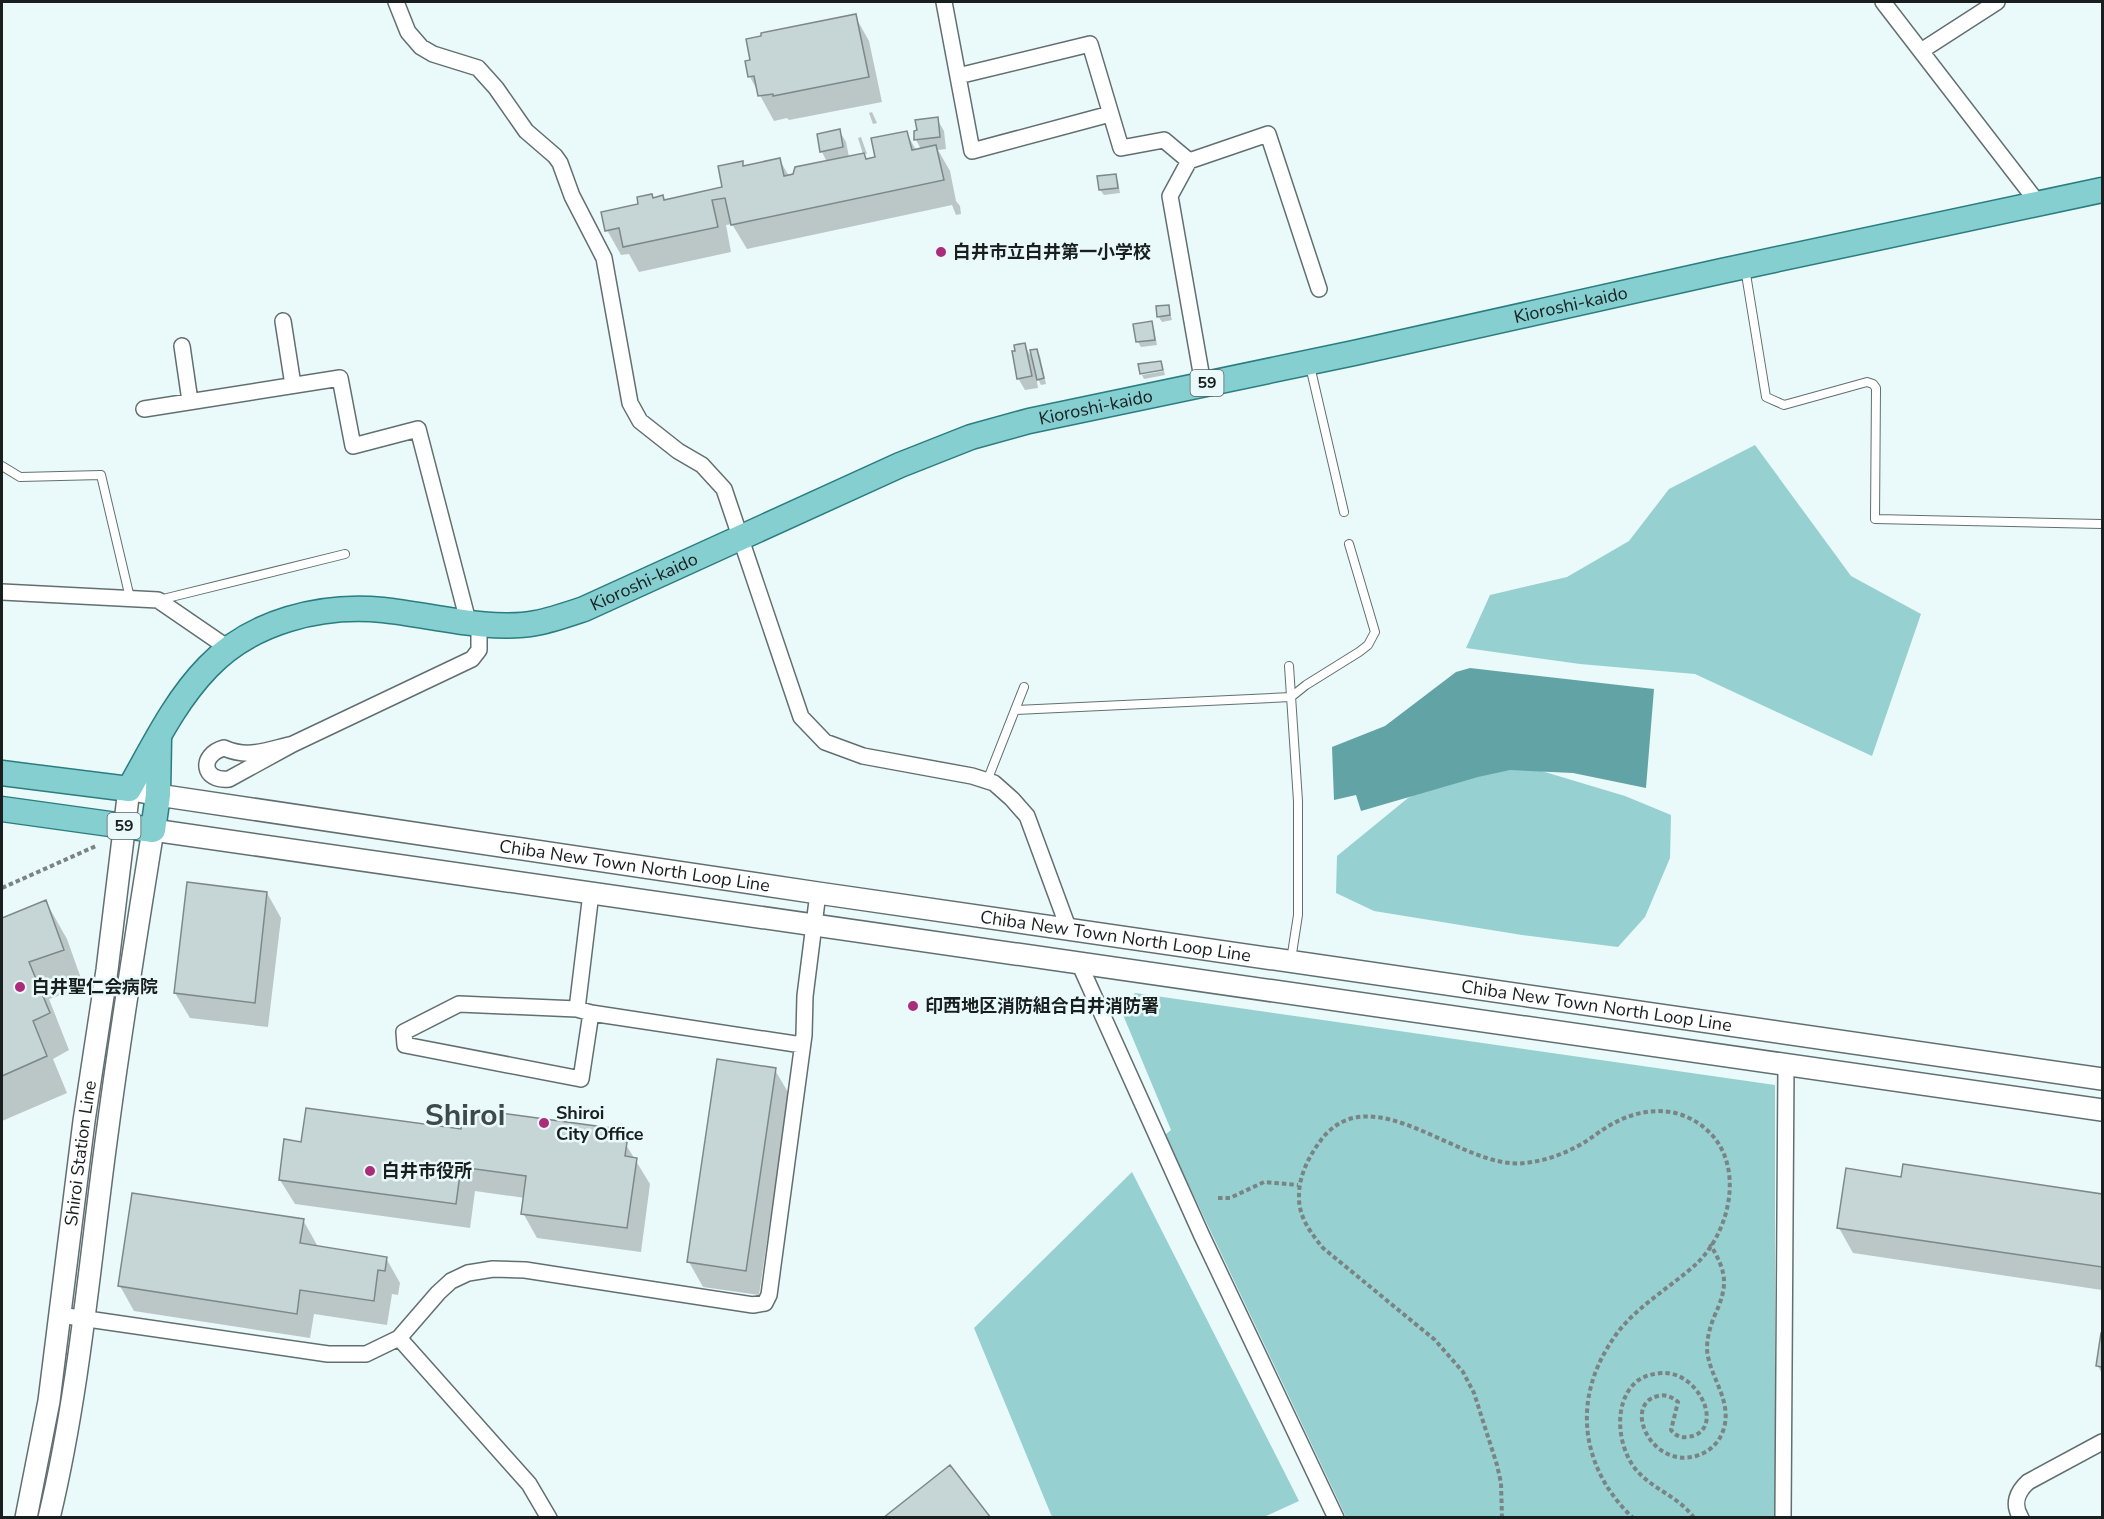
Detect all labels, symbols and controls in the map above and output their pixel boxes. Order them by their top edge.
place label: 白井市立白井第一小学校 [953,240,1151,264]
marker: 白井市立白井第一小学校 [934,245,948,259]
street label: Kioroshi-kaido [1512,280,1630,329]
road number: 59 [1190,370,1224,396]
street label: Kioroshi-kaido [1037,383,1155,431]
street label: Kioroshi-kaido [586,547,702,617]
road number: 59 [108,813,140,839]
street label: Chiba New Town North Loop Line [498,834,772,898]
street label: Chiba New Town North Loop Line [979,905,1253,968]
street label: Chiba New Town North Loop Line [1460,974,1733,1037]
place label: 白井聖仁会病院 [32,975,158,999]
marker: 白井聖仁会病院 [13,980,27,994]
place label: 印西地区消防組合白井消防署 [925,994,1159,1018]
marker: 印西地区消防組合白井消防署 [906,999,920,1013]
street label: Shiroi Station Line [59,1079,102,1227]
district label: Shiroi [425,1095,505,1136]
place label: Shiroi City Office [556,1101,644,1146]
marker: Shiroi City Office [537,1116,551,1130]
place label: 白井市役所 [382,1159,472,1183]
marker: 白井市役所 [363,1164,377,1178]

